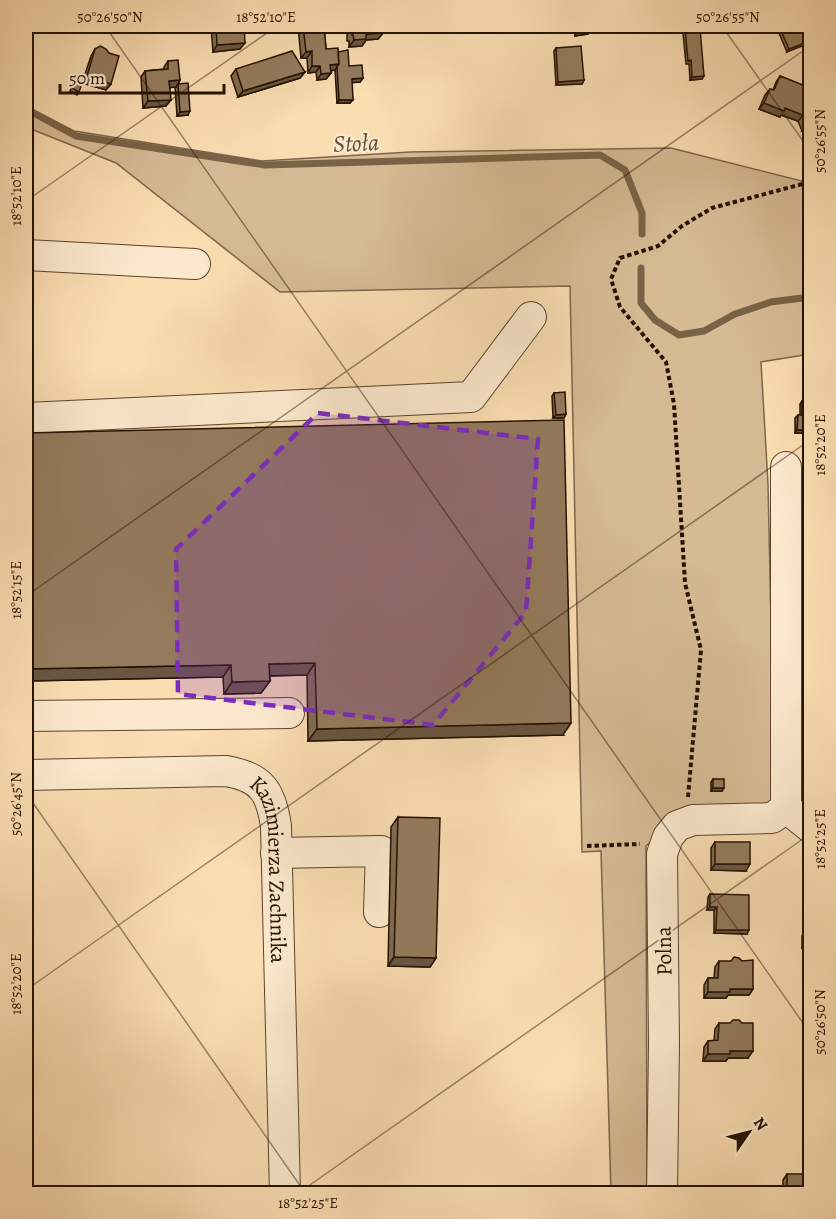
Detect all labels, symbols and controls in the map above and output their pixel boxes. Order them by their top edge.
text: 50°26'50"N [77,7,143,27]
text: 18°52'10"E [236,7,296,27]
text: 50°26'55"N [696,7,760,27]
scale bar [60,57,224,95]
text: 50 m [69,66,105,90]
text: 50°26'55"N [810,109,830,173]
water label: Stoła [332,126,380,160]
text: 18°52'10"E [6,166,26,226]
text: 18°52'20"E [810,414,830,476]
text: 18°52'15"E [6,561,26,619]
street label: Kazimierza Zachnika [243,769,293,964]
text: 50°26'45"N [6,772,26,836]
text: 18°52'25"E [810,809,830,869]
street label: Polna [649,925,679,976]
text: 18°52'20"E [6,953,26,1015]
text: 50°26'50"N [810,989,830,1055]
north arrow [719,1102,779,1162]
text: N [748,1113,773,1135]
text: 18°52'25"E [278,1193,338,1213]

